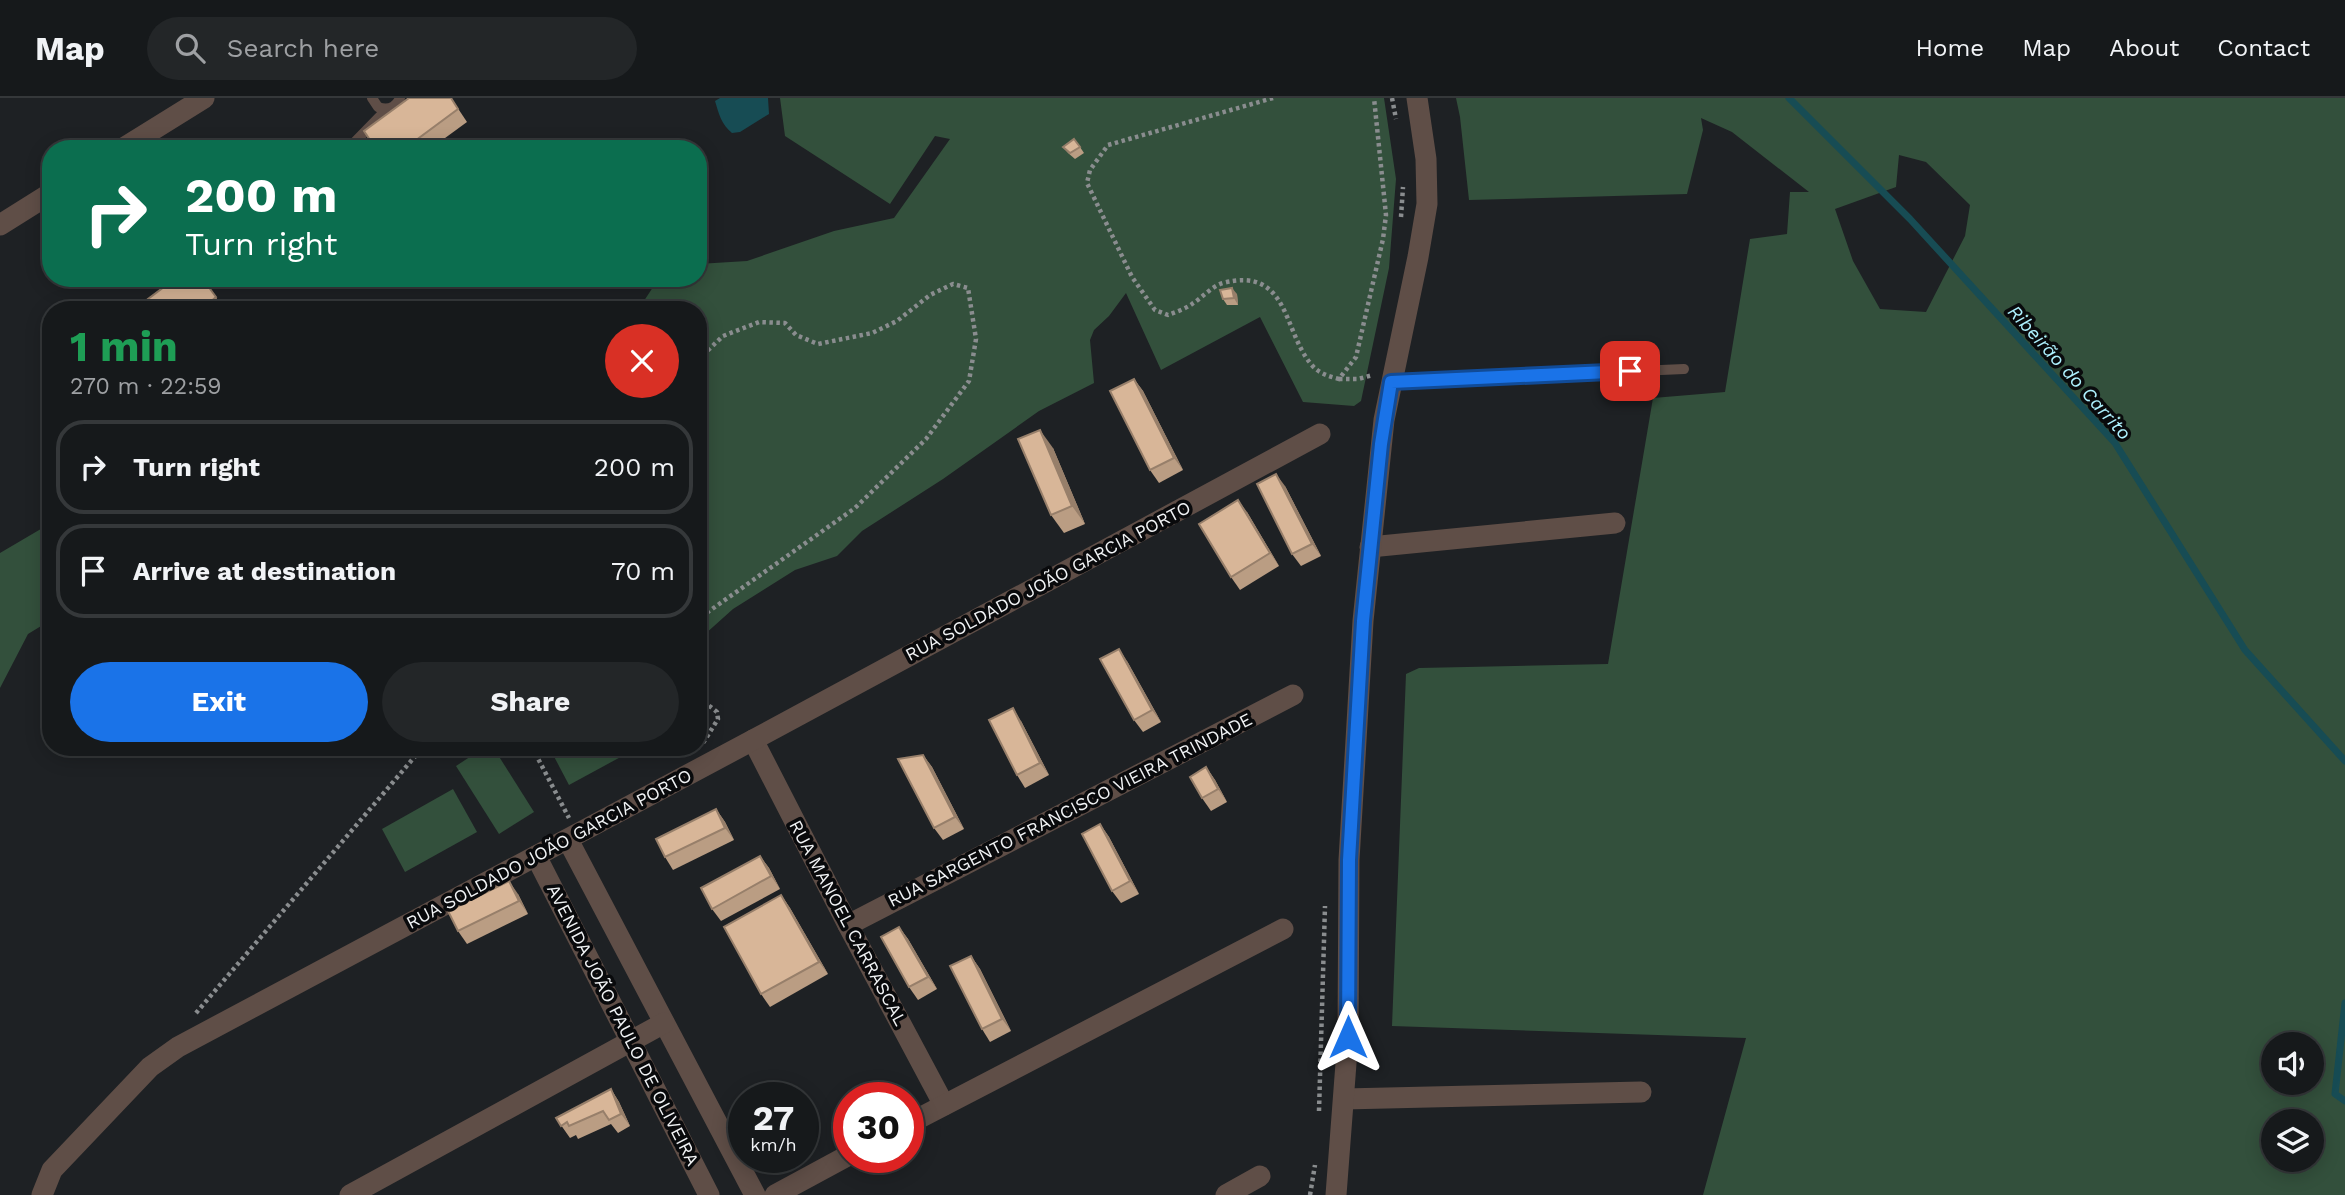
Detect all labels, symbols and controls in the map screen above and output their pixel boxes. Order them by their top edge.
search box [147,17,637,80]
text: Map [35,29,105,68]
icon: search [171,29,209,67]
text: Search here [227,33,379,63]
text: Home [1916,34,1984,62]
text: Map [2022,34,2071,62]
text: About [2109,34,2179,62]
text: Contact [2217,34,2310,62]
text: 200 m [185,166,337,224]
icon: right [70,168,161,259]
text: Turn right [185,225,337,263]
water label: Ribeirão do Carrito [2003,300,2136,444]
text: 1 min [70,322,178,371]
button: close [605,324,679,398]
pin [1600,341,1660,401]
icon: arrive [1611,352,1649,390]
text: 270 m · 22:59 [70,373,222,400]
icon: right [74,448,112,486]
text: Turn right [133,452,260,482]
text: 200 m [594,452,675,482]
street label: RUA SOLDADO JOÃO GARCIA PORTO [902,496,1194,665]
icon: arrive [74,552,112,590]
text: Arrive at destination [133,556,396,586]
text: 70 m [611,556,675,586]
button: Exit [70,662,368,742]
button: Share [382,662,679,742]
street label: RUA SARGENTO FRANCISCO VIEIRA TRINDADE [884,708,1255,911]
street label: RUA SOLDADO JOÃO GARCIA PORTO [403,764,695,933]
street label: RUA MANOEL CARRASCAL [785,816,912,1029]
street label: AVENIDA JOÃO PAULO DE OLIVEIRA [543,881,704,1169]
position arrow [1311,1000,1385,1074]
map controls [2261,1032,2324,1172]
button: sound [2261,1032,2324,1095]
speed limit sign: 30 [833,1082,924,1173]
text: 27 [753,1097,794,1139]
button: layers [2261,1109,2324,1172]
text: km/h [750,1134,797,1155]

